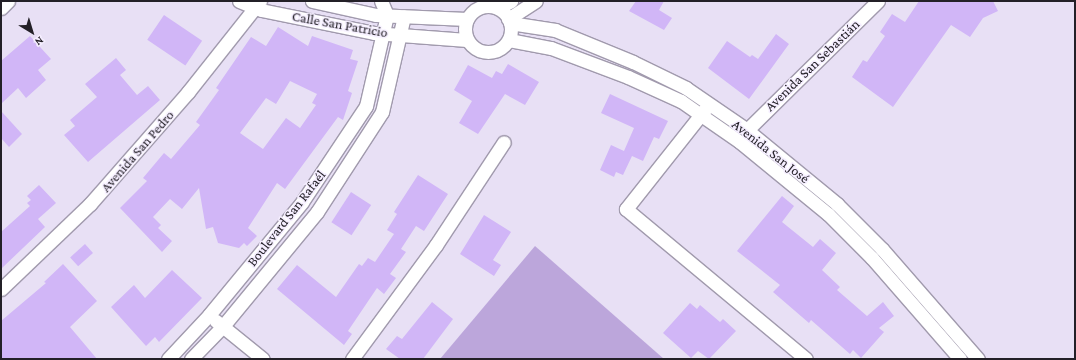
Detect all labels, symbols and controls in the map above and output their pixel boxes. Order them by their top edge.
street label: Calle San Patricio [291,7,389,41]
north arrow [12,12,52,52]
street label: Avenida San Sebastián [761,16,863,114]
text: N [33,34,46,48]
street label: Avenida San Pedro [97,107,177,195]
street label: Avenida San José [729,116,813,186]
street label: Boulevard San Rafaél [243,167,329,269]

